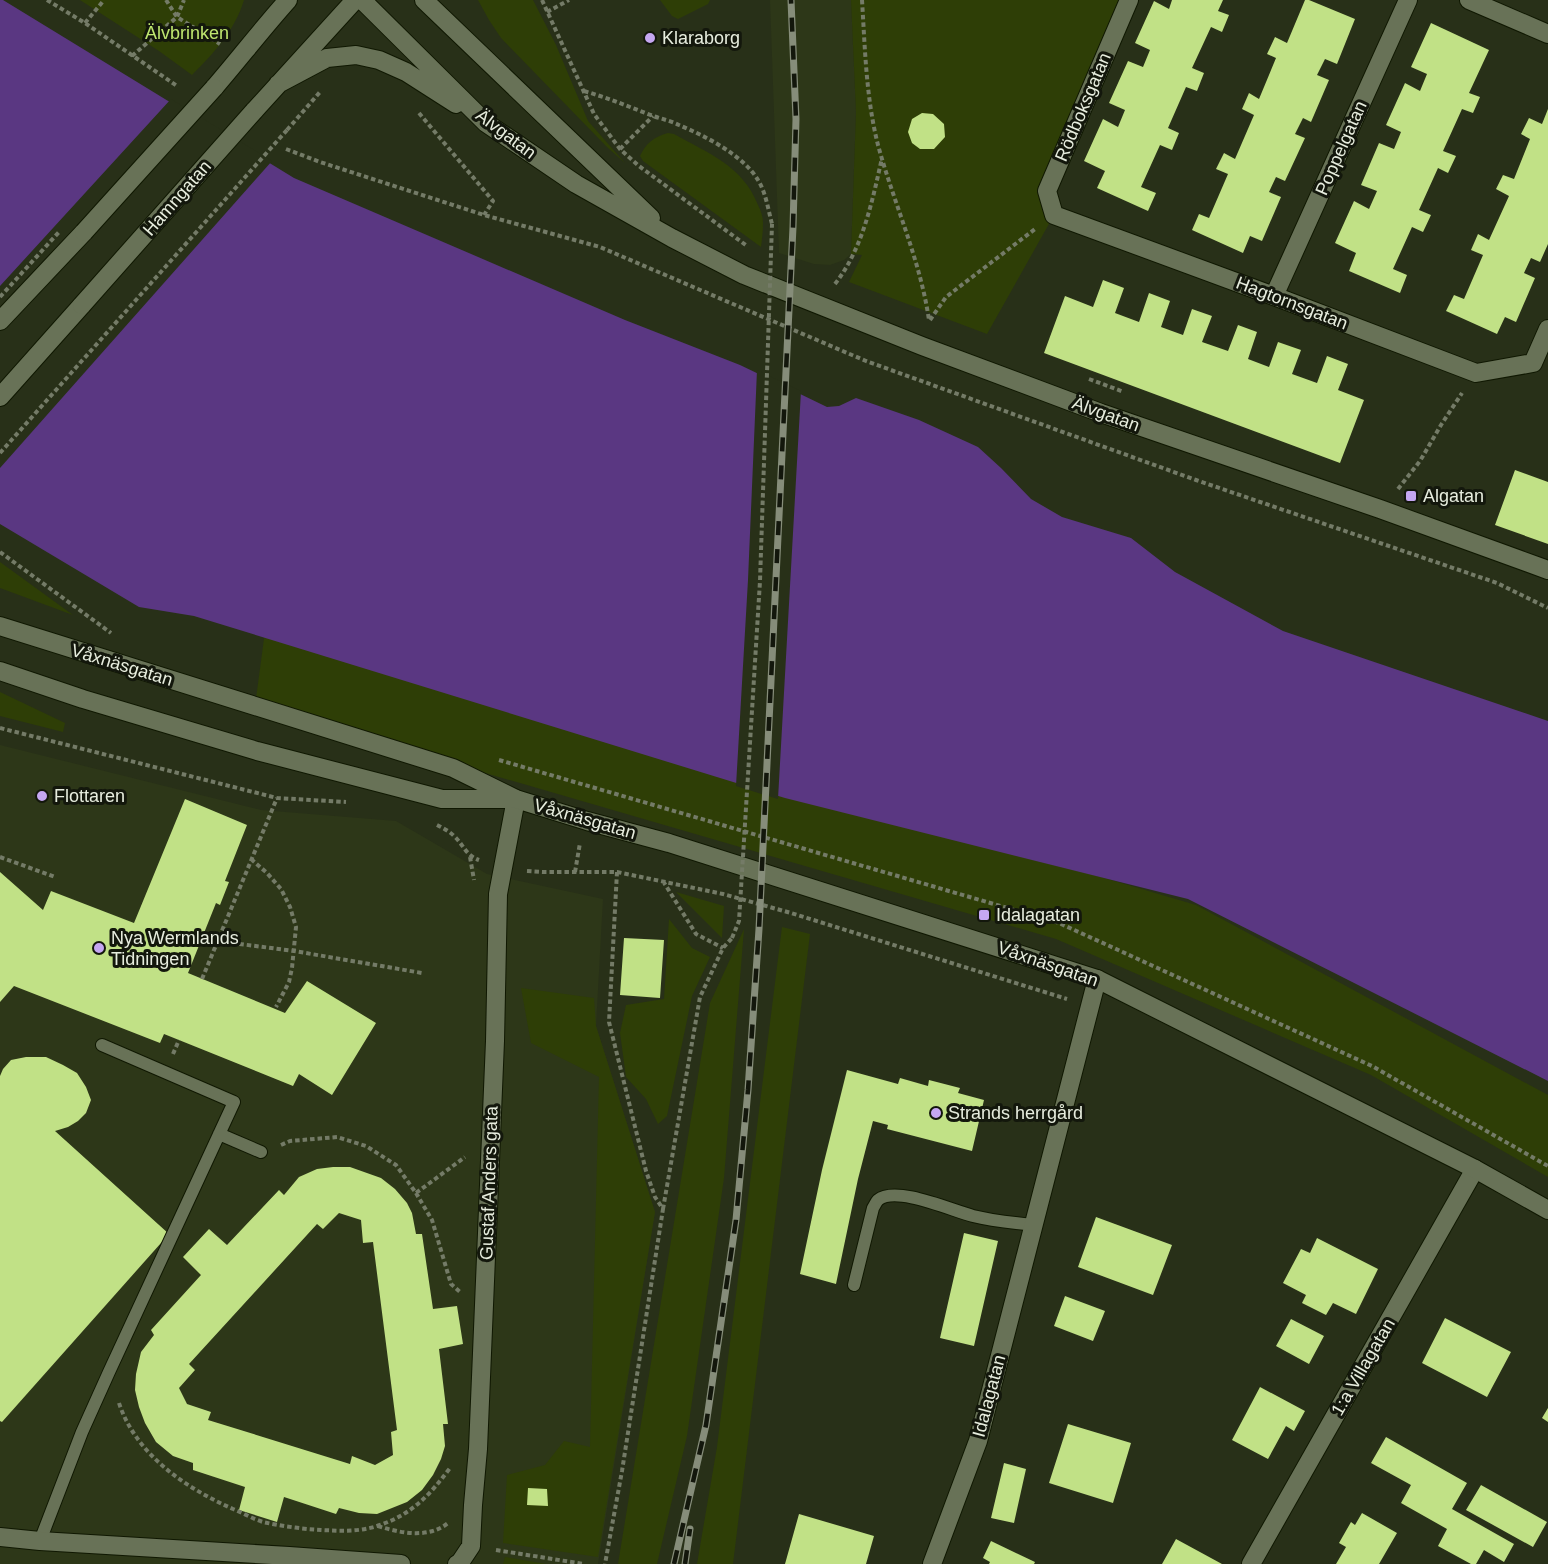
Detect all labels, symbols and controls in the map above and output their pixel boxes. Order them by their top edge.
park label: Älvbrinken [145,23,229,43]
place label: Klaraborg [662,28,740,48]
marker: Klaraborg [643,31,657,45]
street label: Rödboksgatan [1051,50,1115,164]
street label: Poppelgatan [1311,98,1371,198]
street label: Älvgatan [472,105,540,163]
street label: Hamngatan [139,156,215,240]
street label: Hagtornsgatan [1233,273,1351,333]
street label: Älvgatan [1070,393,1142,435]
place label: Algatan [1423,486,1484,506]
marker: Algatan [1404,489,1418,503]
street label: Våxnäsgatan [69,640,175,690]
place label: Flottaren [54,786,125,806]
marker: Flottaren [35,789,49,803]
street label: Våxnäsgatan [532,795,638,843]
place label: Idalagatan [996,905,1080,925]
marker: Idalagatan [977,908,991,922]
place label: Nya Wermlands Tidningen [111,928,239,969]
street label: Våxnäsgatan [995,937,1101,991]
marker: Nya Wermlands Tidningen [92,941,106,955]
place label: Strands herrgård [948,1103,1083,1123]
street label: Gustaf Anders gata [476,1105,502,1260]
marker: Strands herrgård [929,1106,943,1120]
street label: 1:a Villagatan [1327,1315,1399,1419]
street label: Idalagatan [968,1353,1010,1439]

